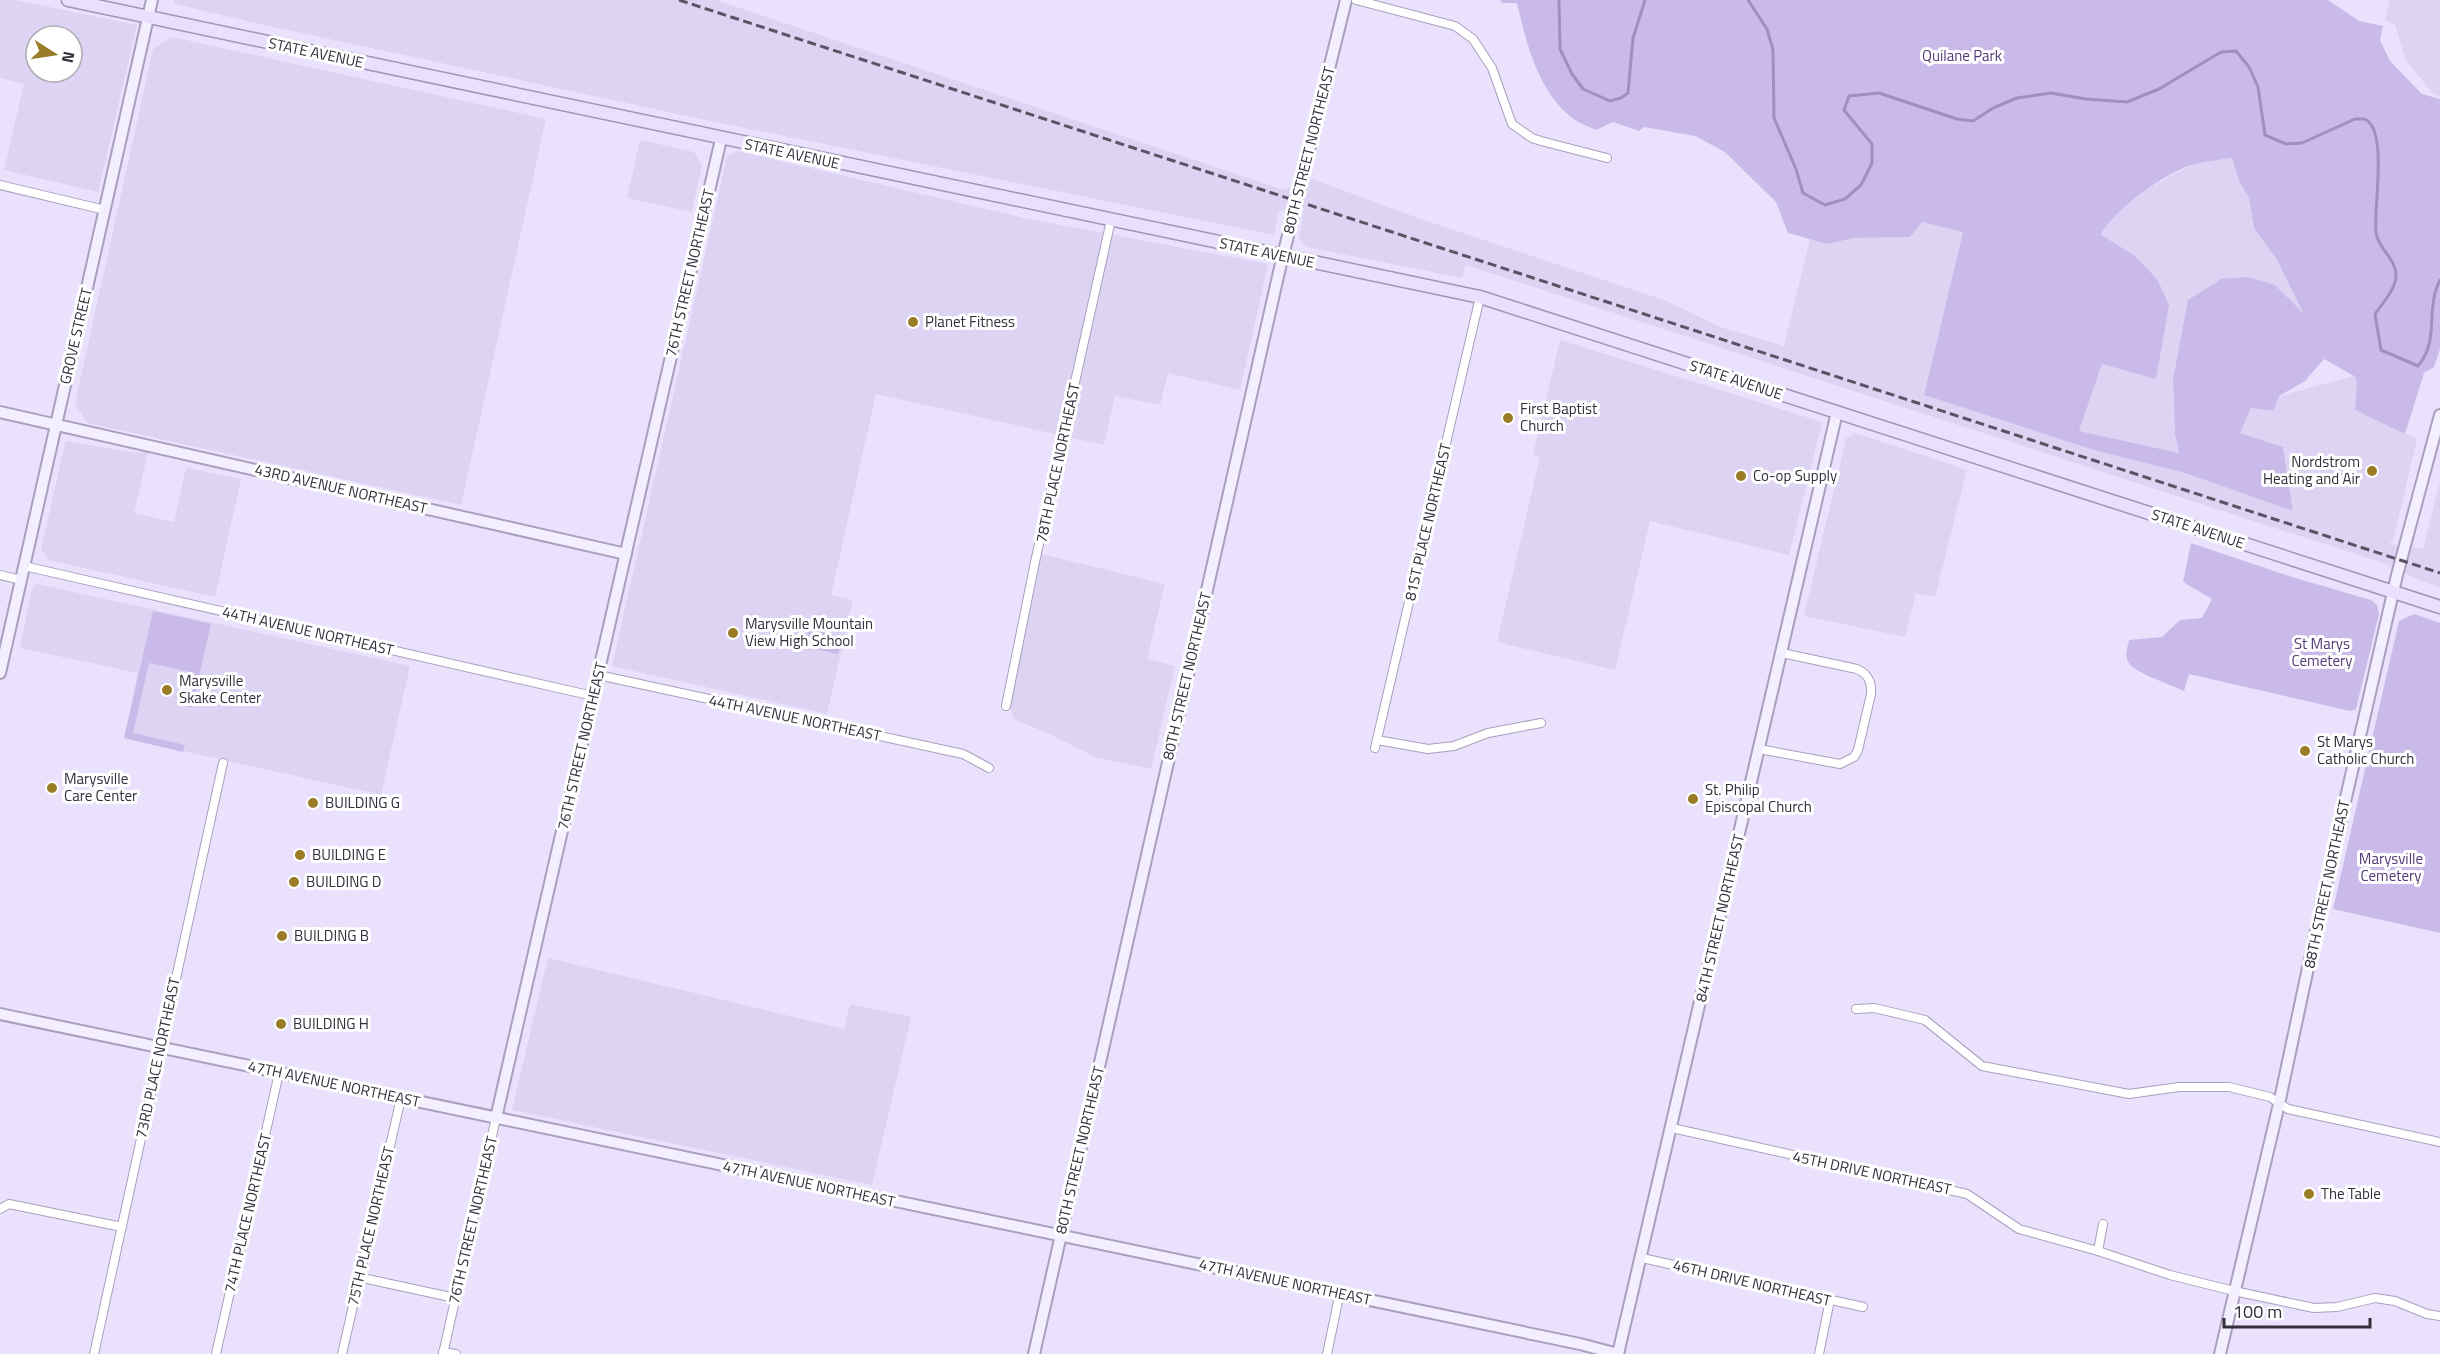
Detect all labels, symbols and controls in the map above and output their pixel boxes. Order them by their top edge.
north arrow [24,24,84,84]
street label: STATE AVENUE [266,31,366,74]
park label: Quilane Park [1922,44,2002,67]
text: N [56,49,82,65]
street label: 80TH STREET NORTHEAST [1277,64,1340,236]
street label: STATE AVENUE [742,132,842,175]
street label: 76TH STREET NORTHEAST [659,187,720,359]
street label: STATE AVENUE [1217,231,1317,274]
street label: GROVE STREET [53,285,98,386]
place label: Planet Fitness [925,310,1015,333]
marker: Planet Fitness [906,315,920,329]
street label: STATE AVENUE [1687,354,1786,405]
street label: 78TH PLACE NORTHEAST [1029,381,1086,545]
place label: First Baptist Church [1520,397,1598,437]
marker: First Baptist Church [1501,411,1515,425]
street label: 81ST PLACE NORTHEAST [1398,441,1457,603]
place label: Nordstrom Heating and Air [2263,450,2360,490]
street label: 43RD AVENUE NORTHEAST [253,457,430,520]
place label: Co-op Supply [1753,464,1837,487]
marker: Nordstrom Heating and Air [2365,464,2379,478]
marker: Co-op Supply [1734,469,1748,483]
street label: STATE AVENUE [2149,503,2248,554]
street label: 80TH STREET NORTHEAST [1156,590,1217,762]
street label: 44TH AVENUE NORTHEAST [220,600,396,661]
place label: Marysville Mountain View High School [745,612,873,652]
marker: Marysville Mountain View High School [726,626,740,640]
park label: St Marys Cemetery [2292,632,2352,672]
street label: 76TH STREET NORTHEAST [551,660,612,832]
place label: Marysville Skake Center [179,669,261,709]
marker: Marysville Skake Center [160,683,174,697]
street label: 44TH AVENUE NORTHEAST [707,688,883,747]
place label: St Marys Catholic Church [2317,730,2414,770]
marker: St Marys Catholic Church [2298,744,2312,758]
place label: Marysville Care Center [64,767,137,807]
place label: St. Philip Episcopal Church [1705,778,1812,818]
marker: Marysville Care Center [45,781,59,795]
place label: BUILDING G [325,791,400,814]
marker: St. Philip Episcopal Church [1686,792,1700,806]
marker: BUILDING G [306,796,320,810]
street label: 88TH STREET NORTHEAST [2297,798,2356,970]
street label: 84TH STREET NORTHEAST [1689,832,1750,1004]
place label: BUILDING E [312,843,386,866]
park label: Marysville Cemetery [2359,847,2423,887]
marker: BUILDING E [293,848,307,862]
place label: BUILDING D [306,870,382,893]
marker: BUILDING D [287,875,301,889]
place label: BUILDING B [294,924,369,947]
marker: BUILDING B [275,929,289,943]
street label: 73RD PLACE NORTHEAST [129,975,186,1140]
place label: BUILDING H [293,1012,369,1035]
marker: BUILDING H [274,1017,288,1031]
street label: 47TH AVENUE NORTHEAST [246,1054,422,1113]
street label: 80TH STREET NORTHEAST [1049,1064,1110,1236]
street label: 74TH PLACE NORTHEAST [218,1131,277,1295]
street label: 76TH STREET NORTHEAST [442,1134,503,1306]
street label: 75TH PLACE NORTHEAST [341,1144,400,1308]
street label: 45TH DRIVE NORTHEAST [1791,1144,1954,1201]
street label: 47TH AVENUE NORTHEAST [721,1154,897,1213]
place label: The Table [2321,1182,2381,1205]
marker: The Table [2302,1187,2316,1201]
street label: 47TH AVENUE NORTHEAST [1197,1252,1373,1311]
street label: 46TH DRIVE NORTHEAST [1671,1253,1833,1312]
scale bar [2224,1291,2370,1329]
text: 100 m [2233,1298,2282,1325]

